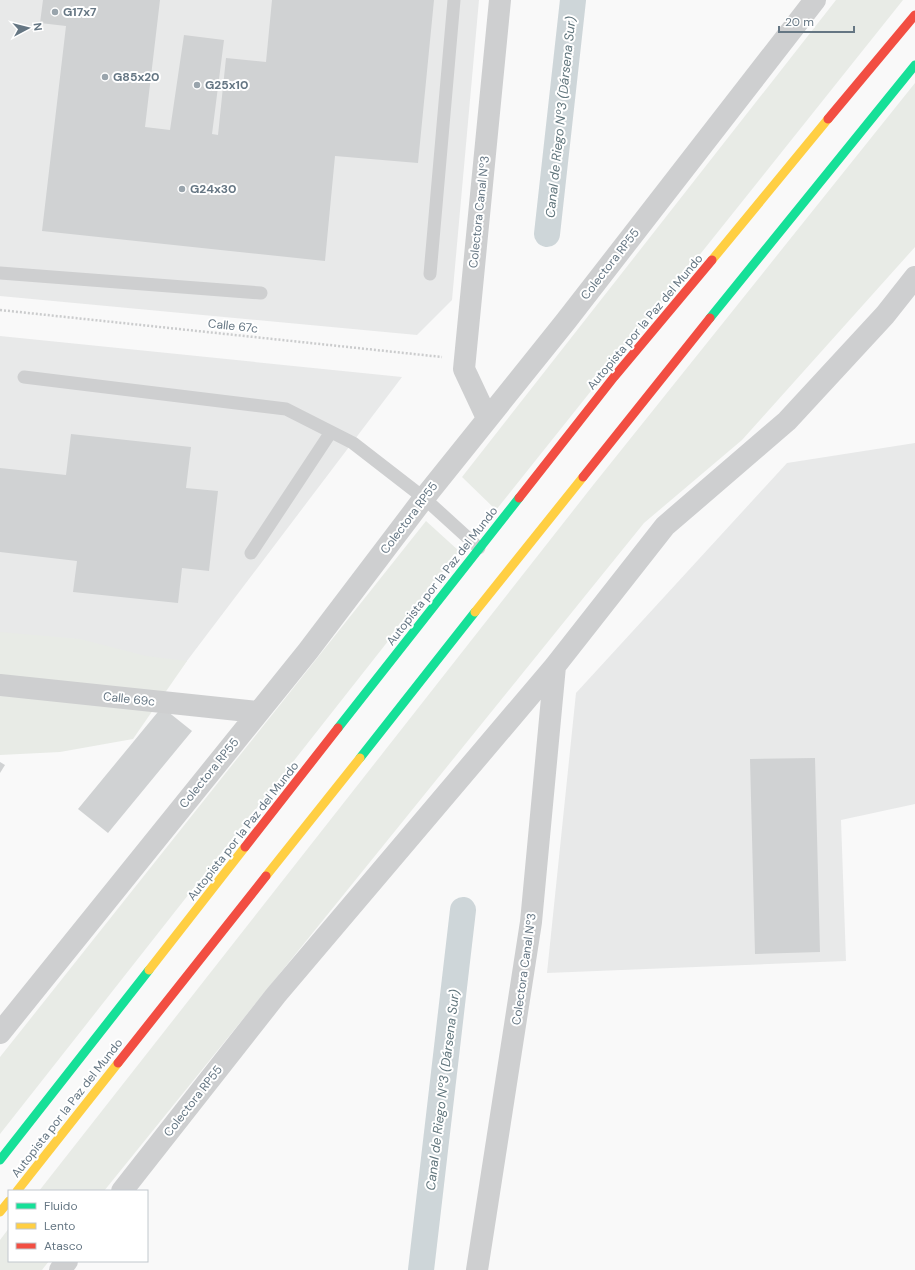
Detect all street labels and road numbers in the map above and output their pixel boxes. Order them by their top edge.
street label: Colectora Canal Nº3 [465,155,493,269]
street label: Colectora RP55 [577,225,643,303]
street label: Autopista por la Paz del Mundo [584,251,706,393]
street label: Calle 67c [207,315,259,337]
street label: Colectora RP55 [377,479,441,557]
street label: Autopista por la Paz del Mundo [383,503,501,649]
street label: Calle 69c [102,688,156,710]
street label: Colectora RP55 [176,734,242,812]
street label: Autopista por la Paz del Mundo [184,758,302,904]
street label: Colectora Canal Nº3 [508,912,540,1026]
street label: Autopista por la Paz del Mundo [8,1035,126,1181]
street label: Colectora RP55 [160,1062,226,1140]

